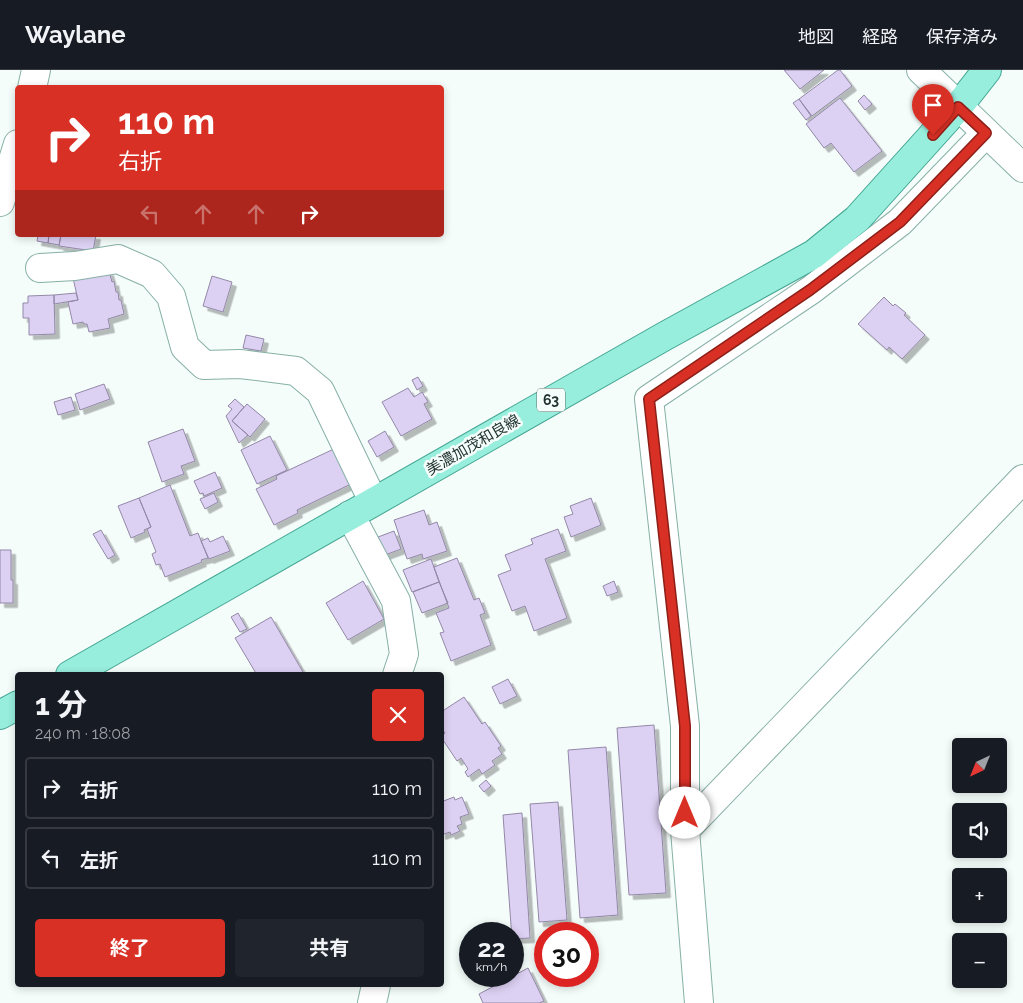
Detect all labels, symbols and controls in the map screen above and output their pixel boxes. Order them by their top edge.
text: Waylane [25,20,126,49]
text: 地図 [798,26,834,47]
text: 経路 [862,26,898,47]
text: 保存済み [926,26,998,47]
pin [912,84,954,135]
icon: arrive [919,91,947,119]
text: 110 m [118,101,215,142]
icon: right [35,105,100,170]
text: 右折 [118,148,162,174]
icon: left [136,200,164,228]
icon: ahead [189,200,217,228]
icon: ahead [242,200,270,228]
icon: right [295,200,323,228]
road number: 63 [537,388,565,412]
street label: 美濃加茂和良線 [423,411,523,479]
text: 1 分 [35,687,87,722]
button: close [372,689,424,741]
text: 240 m · 18:08 [35,724,130,743]
north arrow [952,738,1008,792]
map controls [952,738,1007,988]
icon: right [37,774,65,802]
text: 110 m [372,777,422,799]
text: 右折 [80,779,118,801]
position arrow [658,786,710,838]
button: sound [952,803,1007,858]
icon: left [37,844,65,872]
text: 110 m [372,847,422,869]
text: 左折 [80,849,118,871]
button: + [952,868,1007,923]
button: 終了 [35,919,225,977]
button: 共有 [235,919,424,977]
speed limit sign: 30 [534,922,599,987]
text: 22 [477,933,506,963]
button: − [952,933,1007,988]
text: km/h [476,960,507,974]

